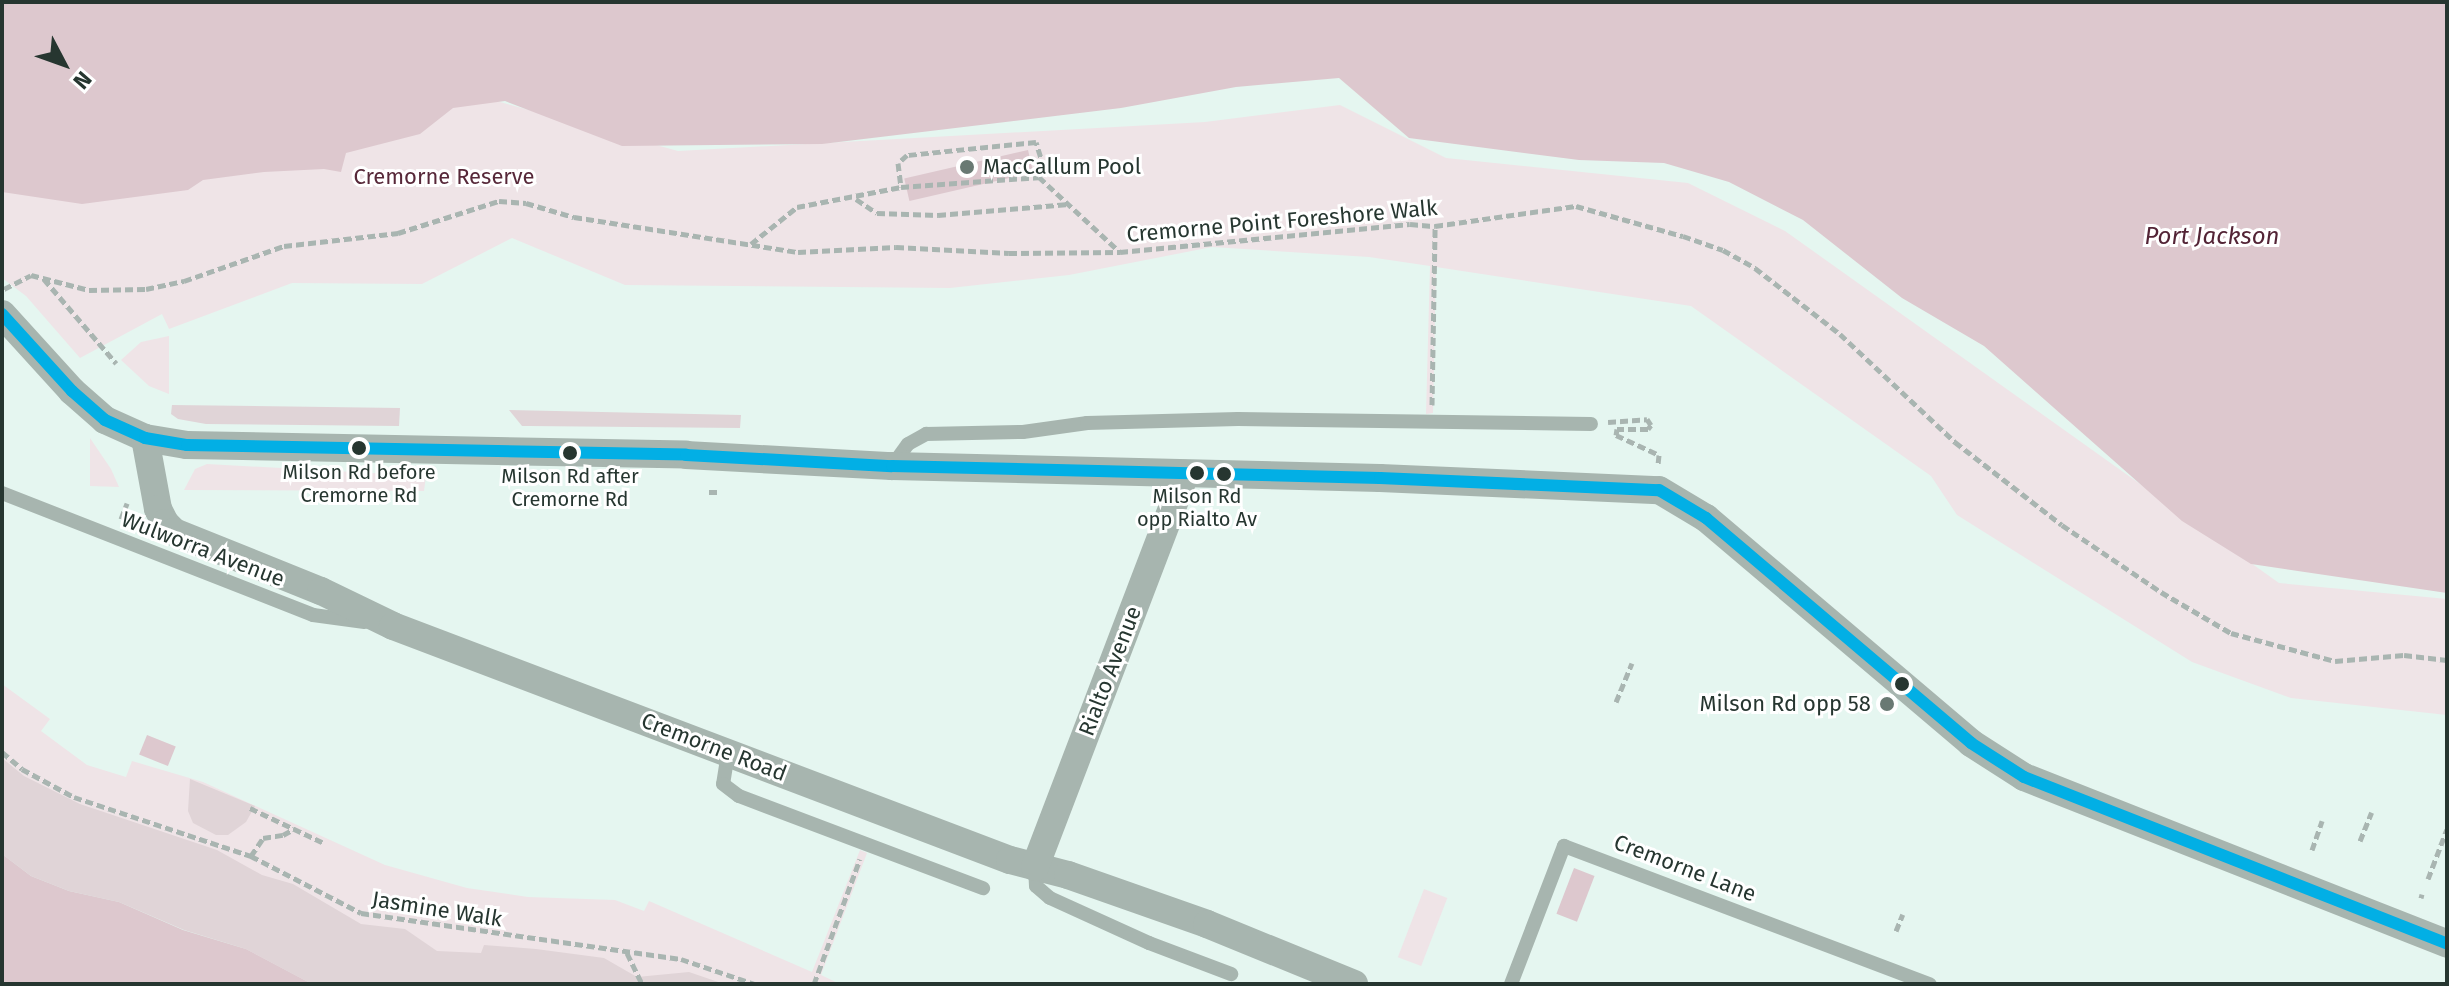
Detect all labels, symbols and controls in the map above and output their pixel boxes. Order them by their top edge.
north arrow [24,24,104,104]
text: N [68,66,97,94]
place label: MacCallum Pool [983,154,1141,180]
marker: MacCallum Pool [958,158,976,176]
park label: Cremorne Reserve [353,164,535,190]
street label: Cremorne Point Foreshore Walk [1125,194,1439,248]
water label: Port Jackson [2145,223,2279,251]
marker: Milson Rd before Cremorne Rd [351,440,367,456]
marker: Milson Rd after Cremorne Rd [562,445,578,461]
place label: Milson Rd before Cremorne Rd [282,460,436,507]
place label: Milson Rd after Cremorne Rd [501,464,639,511]
marker: Milson Rd opp Rialto Av [1189,465,1205,481]
unlabelled marker [1216,466,1232,482]
place label: Milson Rd opp Rialto Av [1137,484,1257,531]
street label: Wulworra Avenue [118,506,288,592]
street label: Rialto Avenue [1073,602,1147,740]
unlabelled marker [1894,676,1910,692]
place label: Milson Rd opp 58 [1699,691,1871,717]
marker: Milson Rd opp 58 [1878,695,1896,713]
street label: Cremorne Road [638,707,790,787]
street label: Cremorne Lane [1610,829,1760,907]
street label: Jasmine Walk [370,886,504,932]

